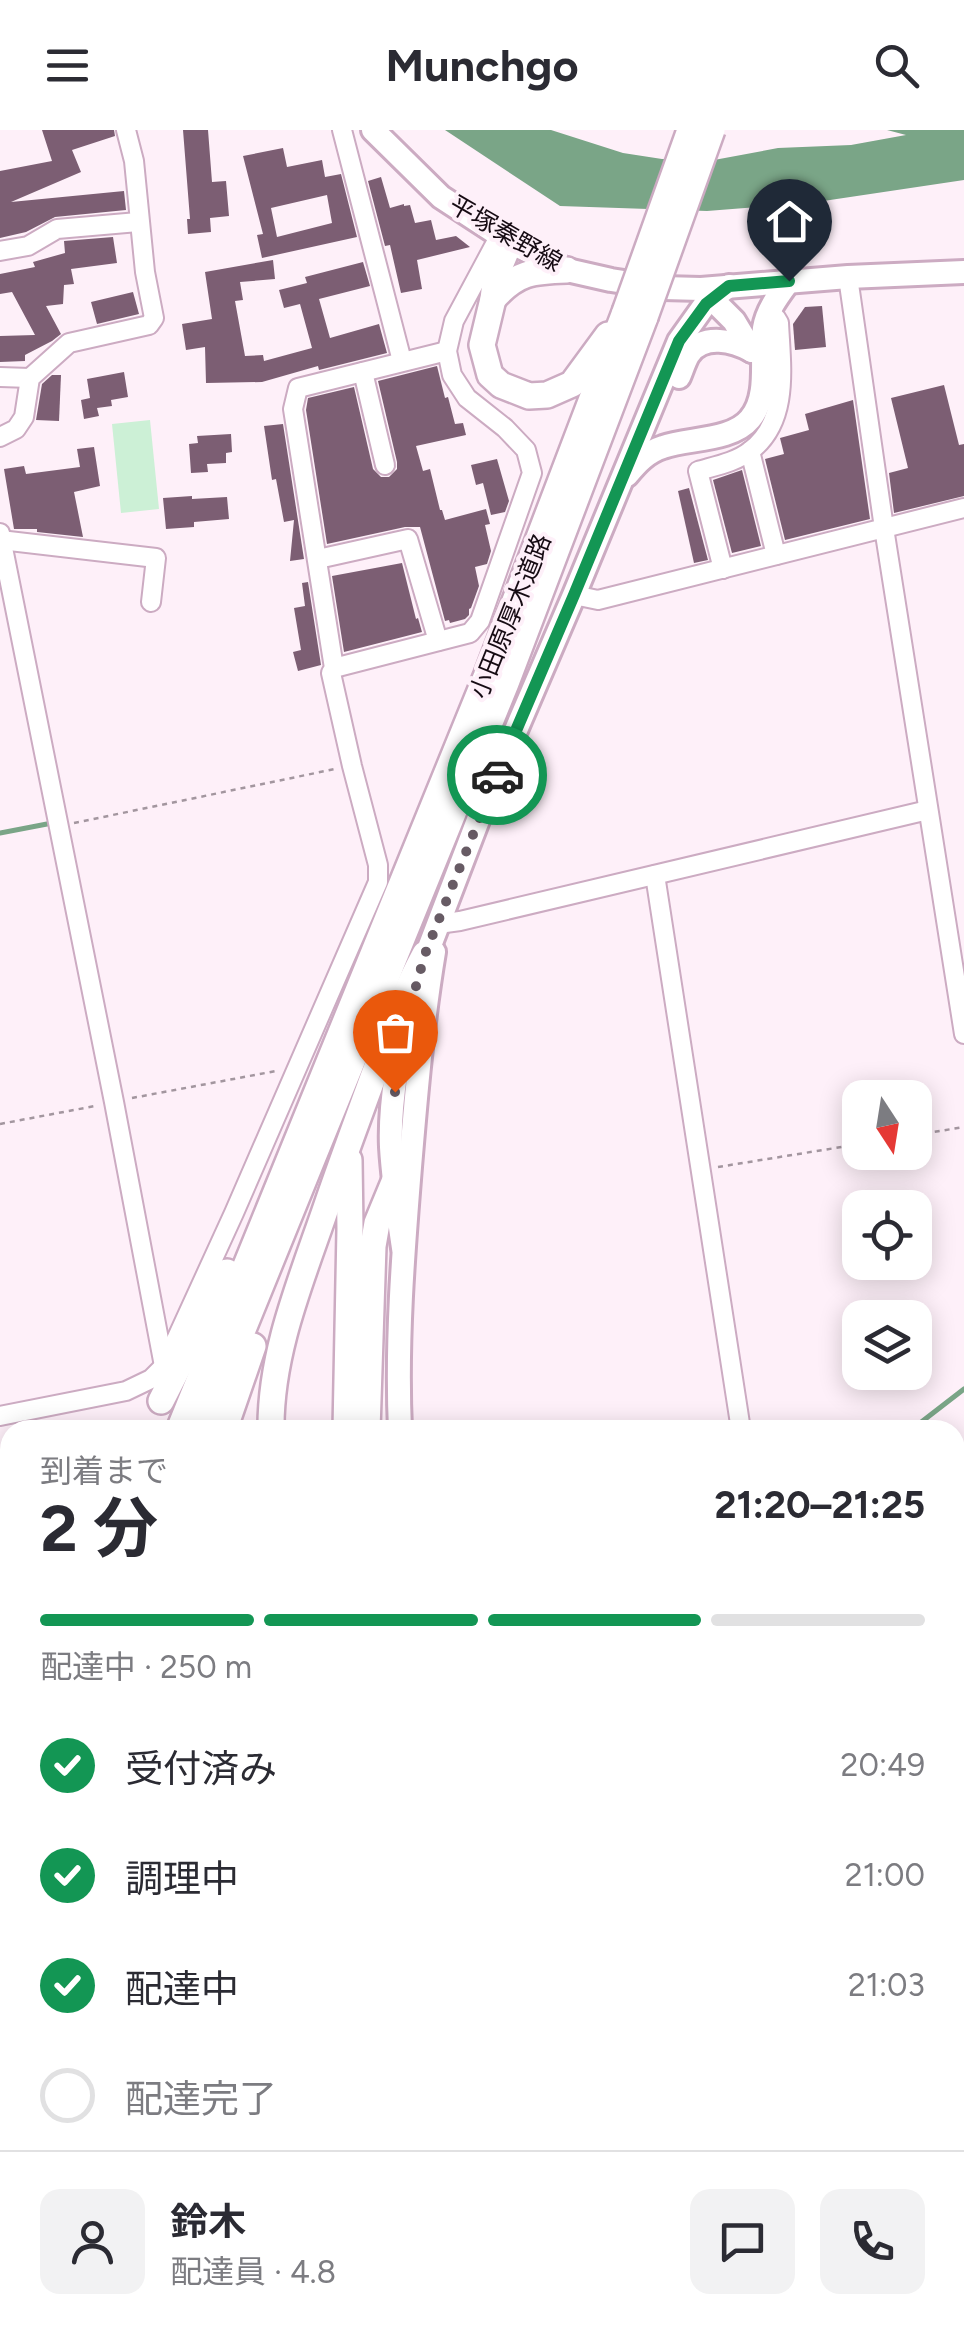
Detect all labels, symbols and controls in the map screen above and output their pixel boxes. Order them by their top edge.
icon: menu [40,38,95,93]
text: Munchgo [385,38,579,92]
icon: search [869,38,924,93]
pin [747,179,832,282]
street label: 平塚秦野線 [444,189,568,277]
icon: home [762,194,817,249]
street label: 小田原厚木道路 [463,529,557,703]
courier [447,725,547,825]
icon: car [470,748,525,803]
pin [353,990,438,1093]
icon: bag [368,1005,423,1060]
north arrow [842,1080,932,1170]
map controls [842,1080,932,1390]
button: locate [842,1190,932,1280]
button: layers [842,1300,932,1390]
text: 到着まで [40,1452,168,1490]
text: 21:20–21:25 [714,1482,925,1528]
text: 2 分 [40,1489,158,1567]
text: 配達中 · 250 m [40,1648,252,1686]
icon: check [40,1738,95,1793]
text: 受付済み [125,1746,277,1792]
text: 20:49 [841,1746,925,1784]
icon: check [40,1848,95,1903]
text: 調理中 [125,1856,239,1902]
text: 21:00 [845,1856,925,1894]
icon: check [40,1958,95,2013]
text: 配達中 [125,1966,239,2012]
text: 21:03 [848,1966,925,2004]
text: 配達完了 [125,2076,277,2122]
button: person [40,2189,145,2294]
button: chat [690,2189,795,2294]
button: phone [820,2189,925,2294]
text: 鈴木 [170,2199,246,2245]
text: 配達員 · 4.8 [170,2253,336,2291]

